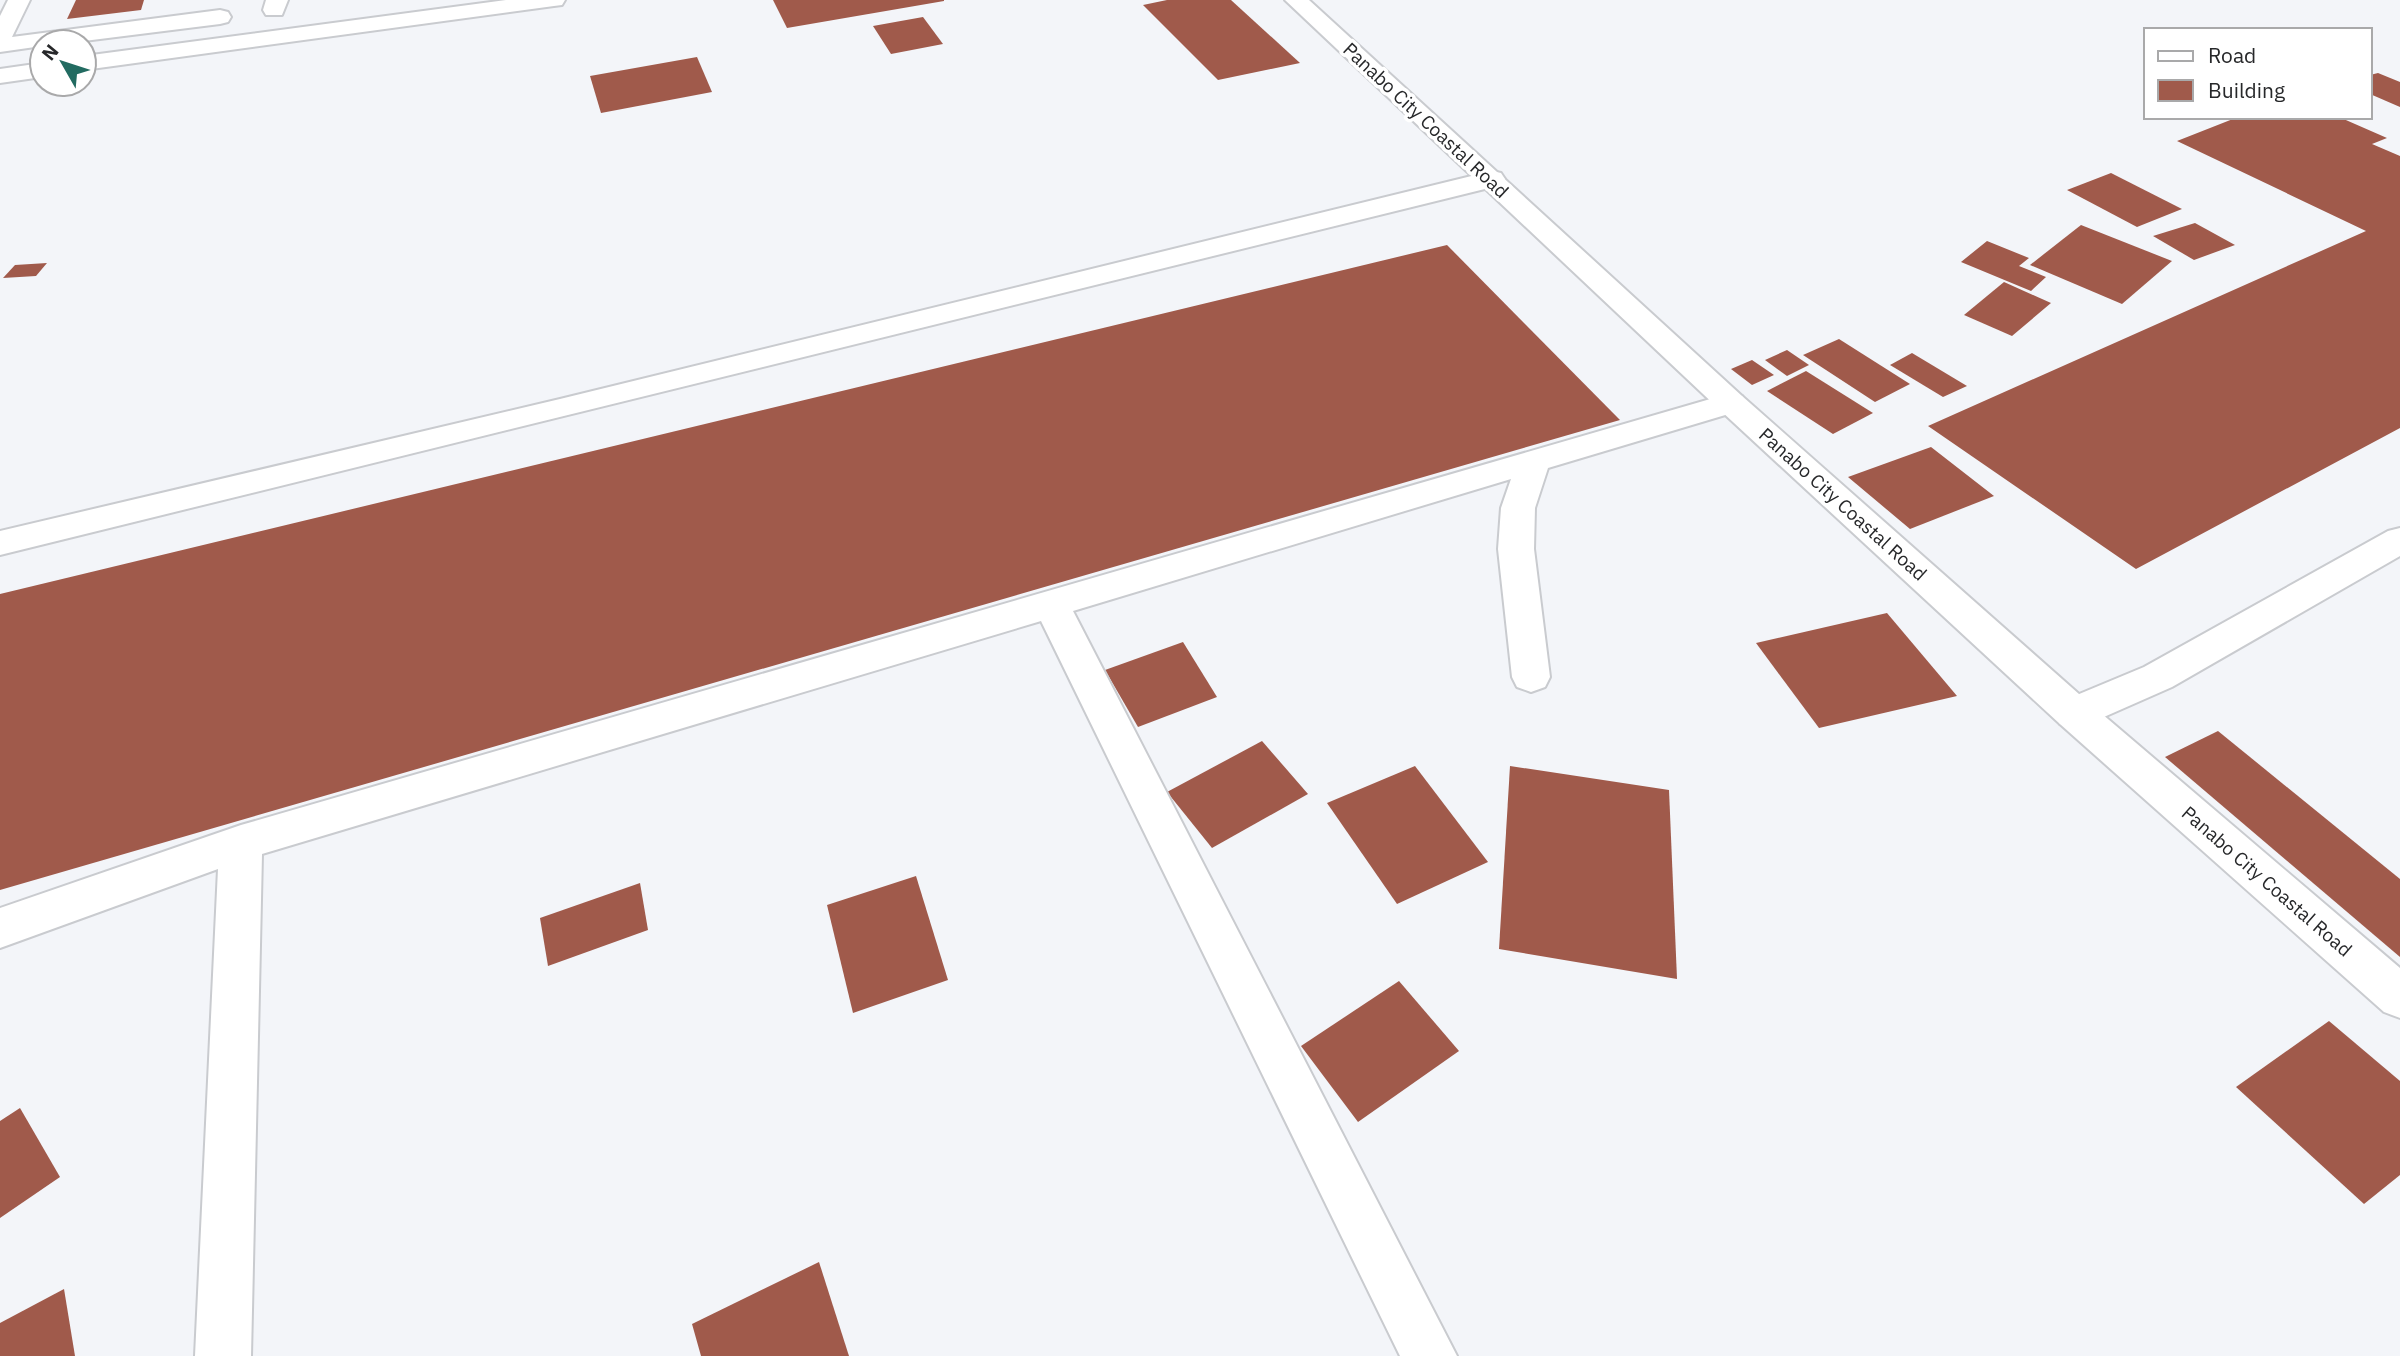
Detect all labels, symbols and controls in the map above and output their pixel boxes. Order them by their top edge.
north arrow [28,28,98,98]
legend [2144,28,2372,119]
street label: Panabo City Coastal Road [1338,37,1514,203]
text: N [36,39,63,65]
text: Road [2208,41,2256,69]
text: Building [2208,76,2285,104]
street label: Panabo City Coastal Road [1754,422,1932,586]
street label: Panabo City Coastal Road [2177,801,2357,961]

